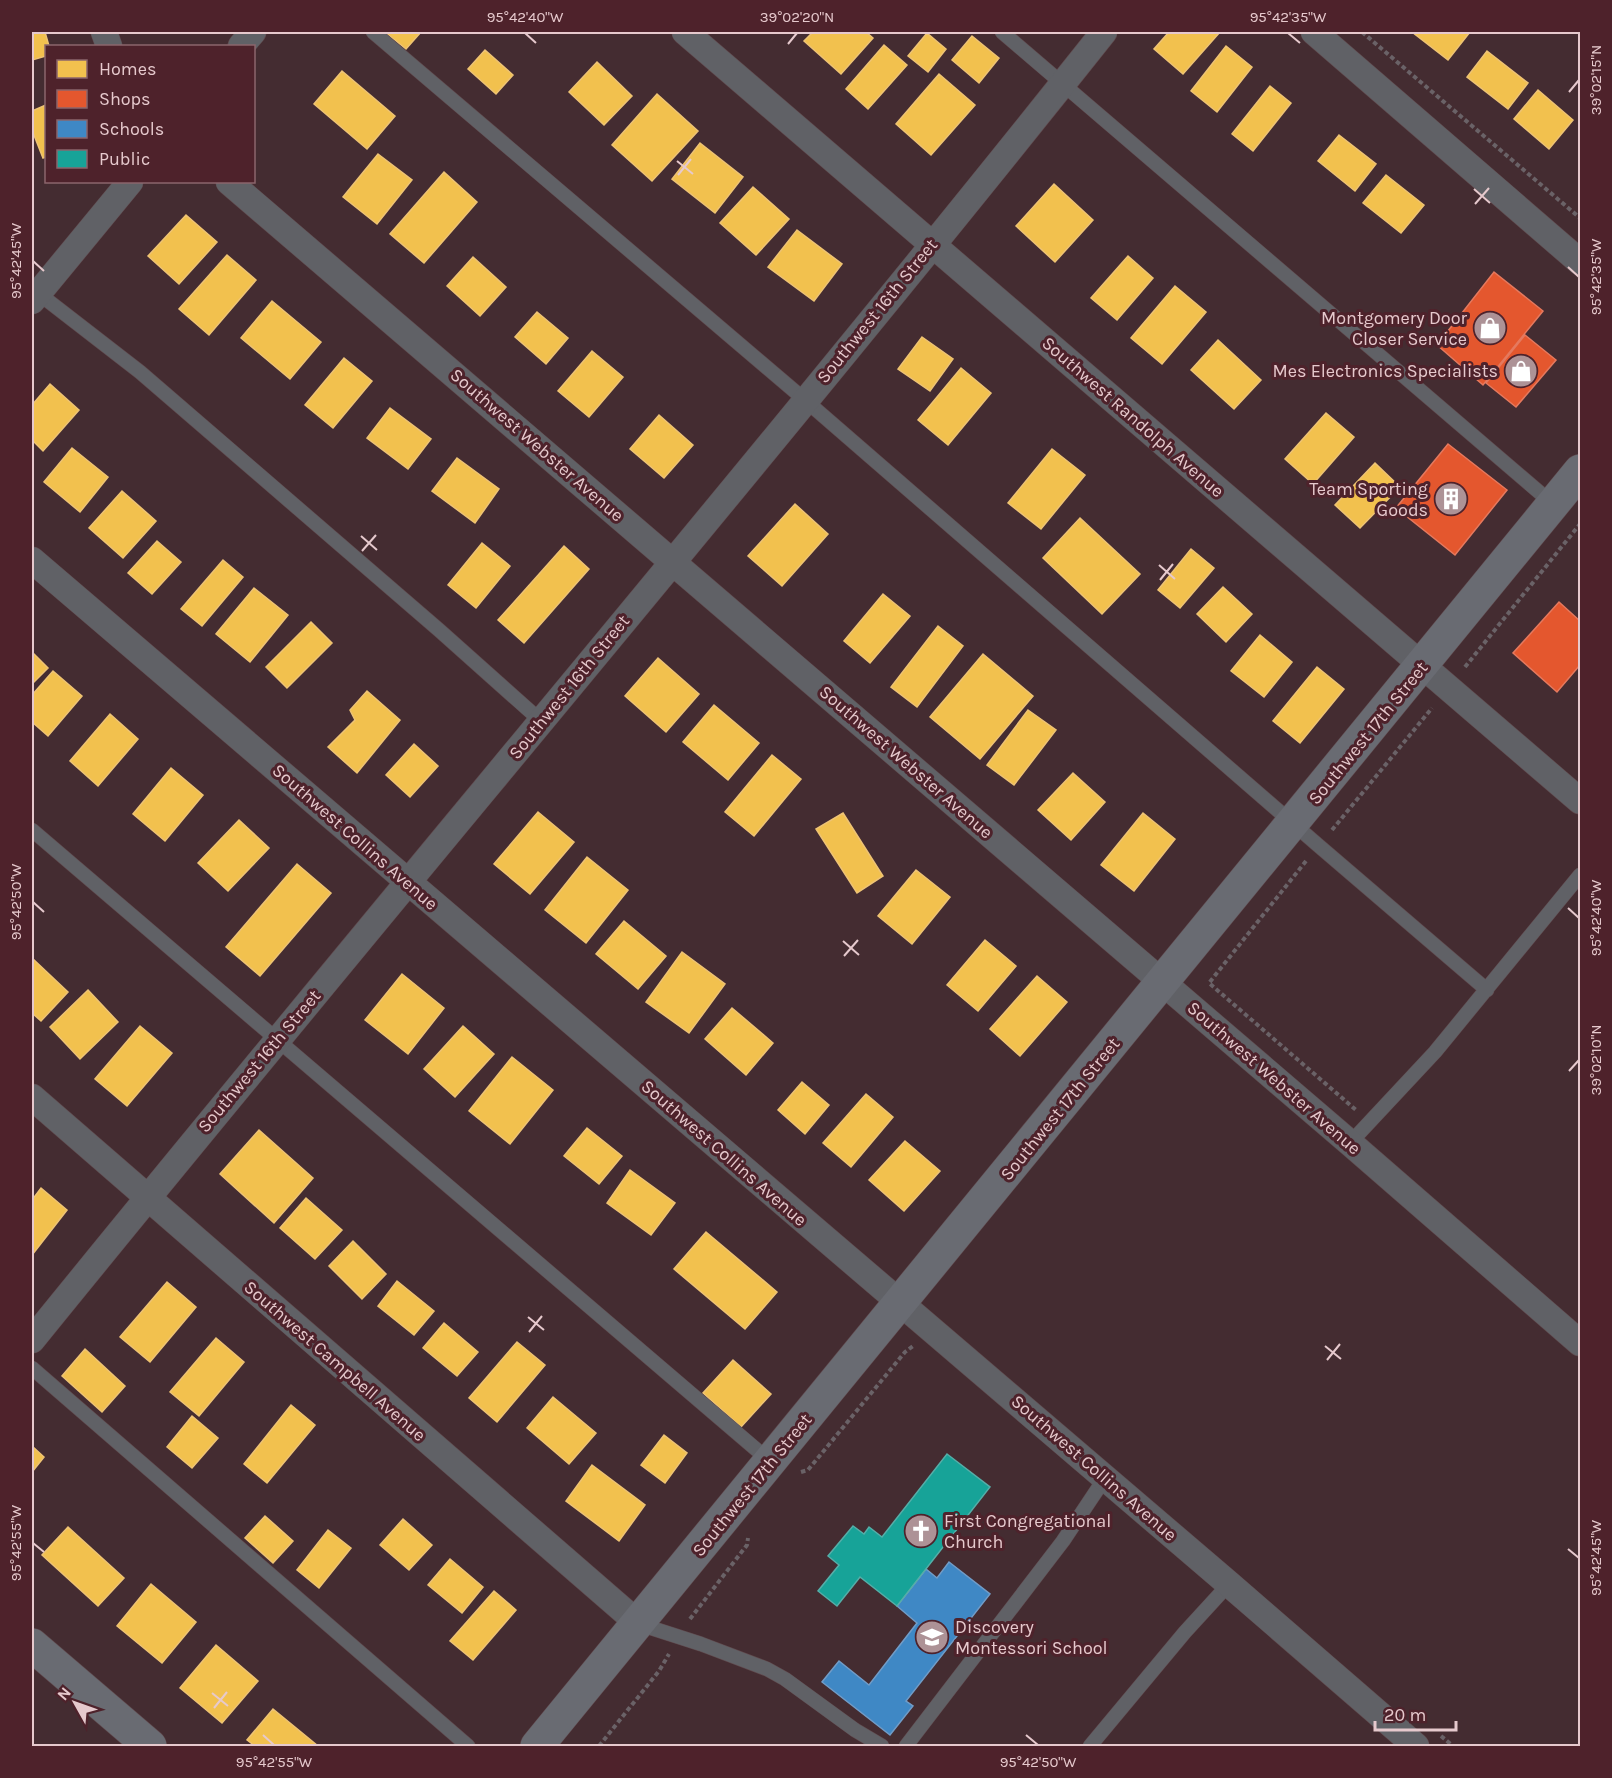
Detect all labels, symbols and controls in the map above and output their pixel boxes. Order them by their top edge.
text: 95°42'40"W [487,8,564,26]
text: 39°02'20"N [760,8,834,26]
text: 95°42'35"W [1250,8,1327,26]
legend [45,45,255,183]
text: 39°02'15"N [1587,45,1605,115]
text: Homes [99,58,156,80]
text: Shops [99,88,151,110]
text: Schools [99,118,164,140]
text: Public [99,148,150,170]
text: 95°42'45"W [7,222,25,299]
street label: Southwest 16th Street [812,234,942,388]
text: 95°42'35"W [1587,238,1605,315]
place label: Montgomery Door Closer Service [1321,307,1467,350]
shop icon: Montgomery Door Closer Service [1472,310,1508,346]
street label: Southwest Randolph Avenue [1037,332,1229,502]
shop icon: Mes Electronics Specialists [1503,353,1539,389]
place label: Mes Electronics Specialists [1272,360,1498,382]
street label: Southwest Webster Avenue [446,364,628,526]
place label: Team Sporting Goods [1309,478,1428,521]
building icon: Team Sporting Goods [1433,481,1469,517]
street label: Southwest 16th Street [504,610,634,764]
street label: Southwest 17th Street [1304,657,1433,809]
street label: Southwest Webster Avenue [815,681,997,843]
street label: Southwest Collins Avenue [268,759,442,915]
text: 95°42'50"W [7,863,25,940]
text: 95°42'40"W [1587,879,1605,956]
street label: Southwest 16th Street [193,985,325,1137]
street label: Southwest Webster Avenue [1183,997,1365,1159]
text: 39°02'10"N [1587,1025,1605,1095]
street label: Southwest 17th Street [996,1033,1125,1185]
street label: Southwest Collins Avenue [637,1075,811,1231]
street label: Southwest Campbell Avenue [240,1276,430,1446]
street label: Southwest Collins Avenue [1007,1390,1181,1546]
street label: Southwest 17th Street [688,1409,817,1561]
text: 95°42'55"W [7,1504,25,1581]
place label: First Congregational Church [944,1510,1111,1553]
church icon: First Congregational Church [903,1513,939,1549]
text: 95°42'45"W [1587,1519,1605,1596]
place label: Discovery Montessori School [955,1616,1108,1659]
school or university icon: Discovery Montessori School [914,1619,950,1655]
north arrow [45,1673,105,1733]
text: N [53,1683,75,1704]
scale bar [1375,1694,1456,1732]
text: 20 m [1384,1704,1426,1726]
text: 95°42'55"W [236,1753,313,1771]
text: 95°42'50"W [1000,1753,1077,1771]

